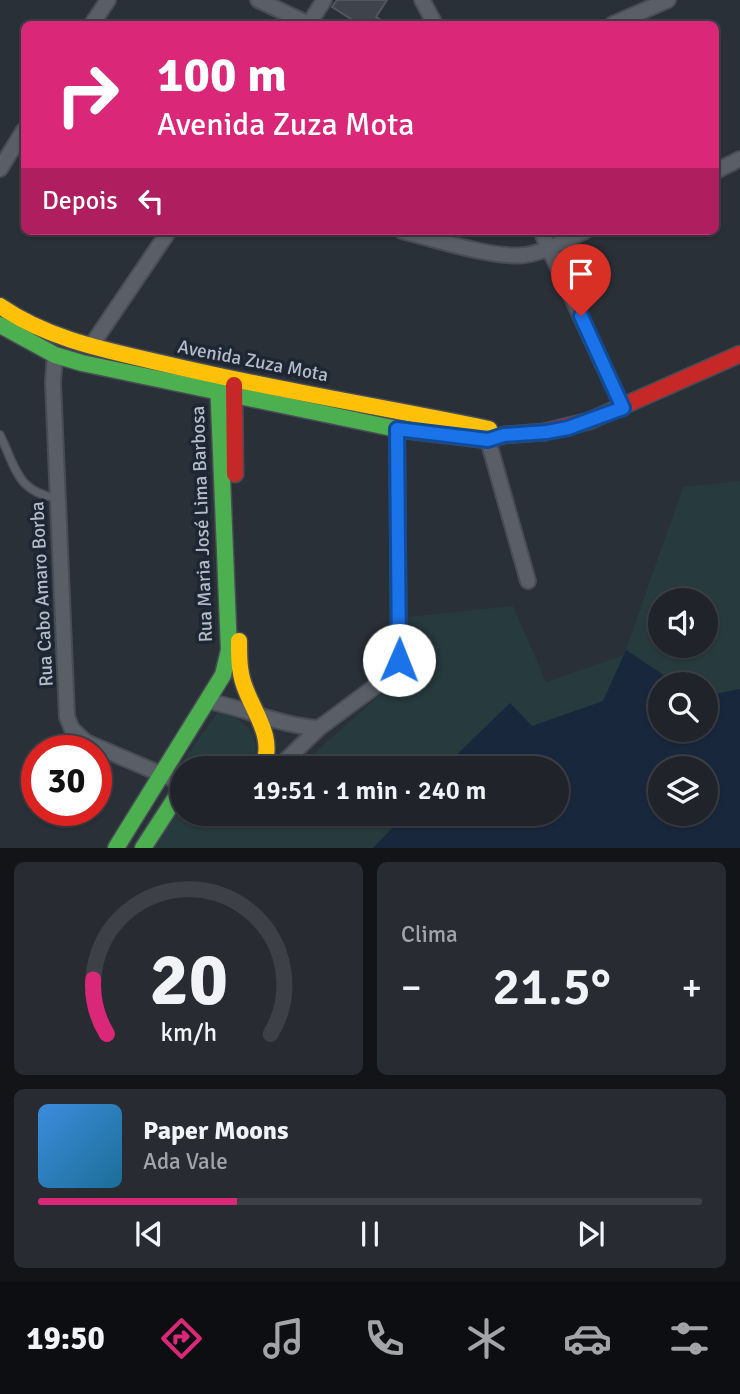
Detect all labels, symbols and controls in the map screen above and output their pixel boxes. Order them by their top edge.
text: 100 m [157,45,287,105]
icon: right [42,49,133,140]
text: Avenida Zuza Mota [157,105,414,144]
icon: left [132,182,170,220]
text: Depois [42,185,118,217]
pin [551,244,611,316]
icon: arrive [562,255,600,293]
street label: Avenida Zuza Mota [176,335,330,387]
street label: Rua Maria José Lima Barbosa [186,405,218,643]
street label: Rua Cabo Amaro Borba [25,501,59,687]
map controls [648,588,718,826]
button: sound [648,588,718,658]
position arrow [362,623,436,697]
button: search [648,672,718,742]
speed limit sign: 30 [21,735,112,826]
button: layers [648,756,718,826]
text: 19:51 · 1 min · 240 m [253,775,486,807]
text: Clima [401,920,458,949]
text: 20 [149,937,228,1026]
text: 21.5° [492,955,611,1019]
text: − [401,964,422,1011]
text: + [681,964,702,1011]
text: km/h [160,1017,217,1048]
text: Paper Moons [143,1115,289,1147]
text: Ada Vale [143,1147,228,1176]
icon: previous [130,1215,168,1253]
icon: pause [351,1215,389,1253]
icon: next [572,1215,610,1253]
icon: directions [157,1314,206,1363]
icon: music [259,1314,308,1363]
icon: phone [360,1314,409,1363]
icon: climate [462,1314,511,1363]
icon: car [563,1314,612,1363]
icon: filters [665,1314,714,1363]
text: 19:50 [26,1319,105,1358]

